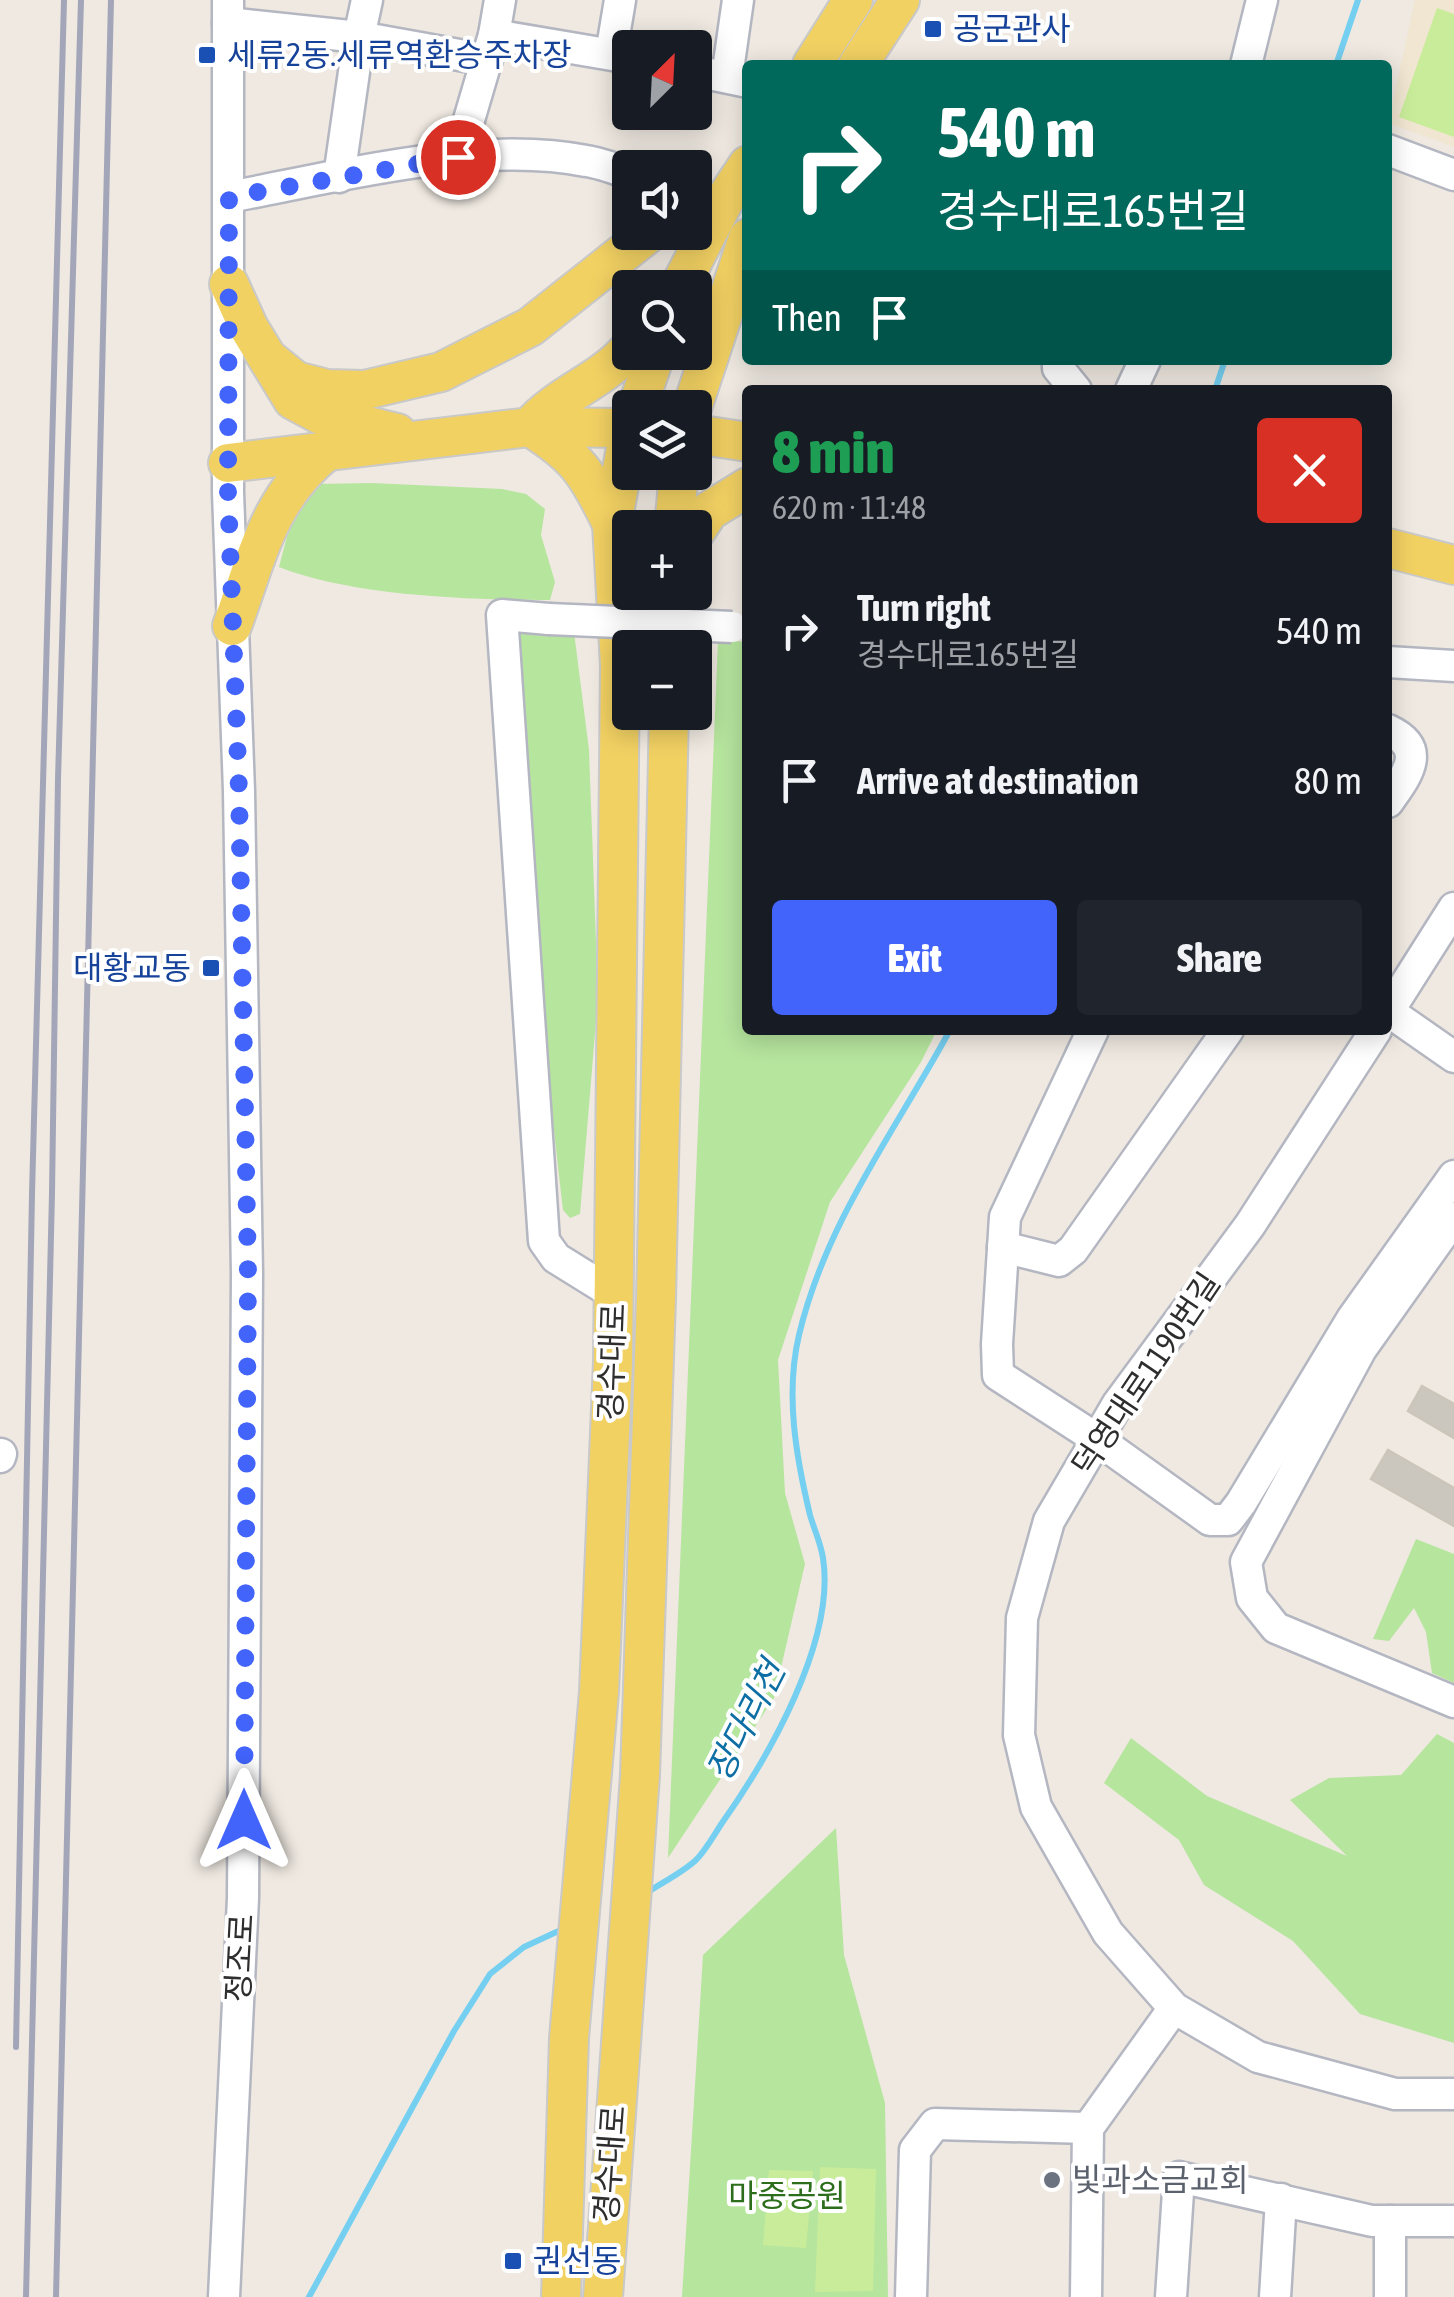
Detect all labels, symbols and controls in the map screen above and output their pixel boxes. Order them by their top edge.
place label: 공군관사 [953,10,1071,47]
marker: 공군관사 [922,18,944,40]
north arrow [612,30,712,130]
map controls [612,30,712,730]
place label: 세류2동.세류역환승주차장 [227,36,572,73]
marker: 세류2동.세류역환승주차장 [196,44,218,66]
text: 540 m [937,92,1096,172]
icon: right [772,100,902,230]
pin [416,115,501,200]
icon: arrive [431,130,486,185]
button: sound [612,150,712,250]
text: 경수대로165번길 [937,185,1249,237]
button: search [612,270,712,370]
icon: arrive [862,290,917,345]
text: Then [772,296,842,339]
button: layers [612,390,712,490]
text: 8 min [772,417,895,486]
button: close [1257,418,1362,523]
text: 620 m · 11:48 [772,489,926,526]
button: + [612,510,712,610]
text: Turn right [857,586,991,629]
icon: right [772,603,827,658]
text: 540 m [1276,609,1362,652]
button: − [612,630,712,730]
text: 경수대로165번길 [857,636,1079,673]
icon: arrive [772,753,827,808]
text: Arrive at destination [857,759,1139,802]
text: 80 m [1294,759,1362,802]
button: Exit [772,900,1057,1015]
button: Share [1077,900,1362,1015]
place label: 대황교동 [73,949,191,986]
marker: 대황교동 [200,957,222,979]
street label: 덕영대로1190번길 [1064,1265,1227,1482]
street label: 경수대로 [591,1302,632,1421]
water label: 장다리천 [698,1651,794,1787]
position arrow [192,1768,296,1872]
street label: 정조로 [219,1913,260,2003]
street label: 경수대로 [587,2104,632,2224]
place label: 빛과소금교회 [1072,2161,1249,2198]
marker: 빛과소금교회 [1041,2169,1063,2191]
park label: 마중공원 [728,2177,846,2214]
place label: 권선동 [533,2242,621,2279]
marker: 권선동 [502,2250,524,2272]

